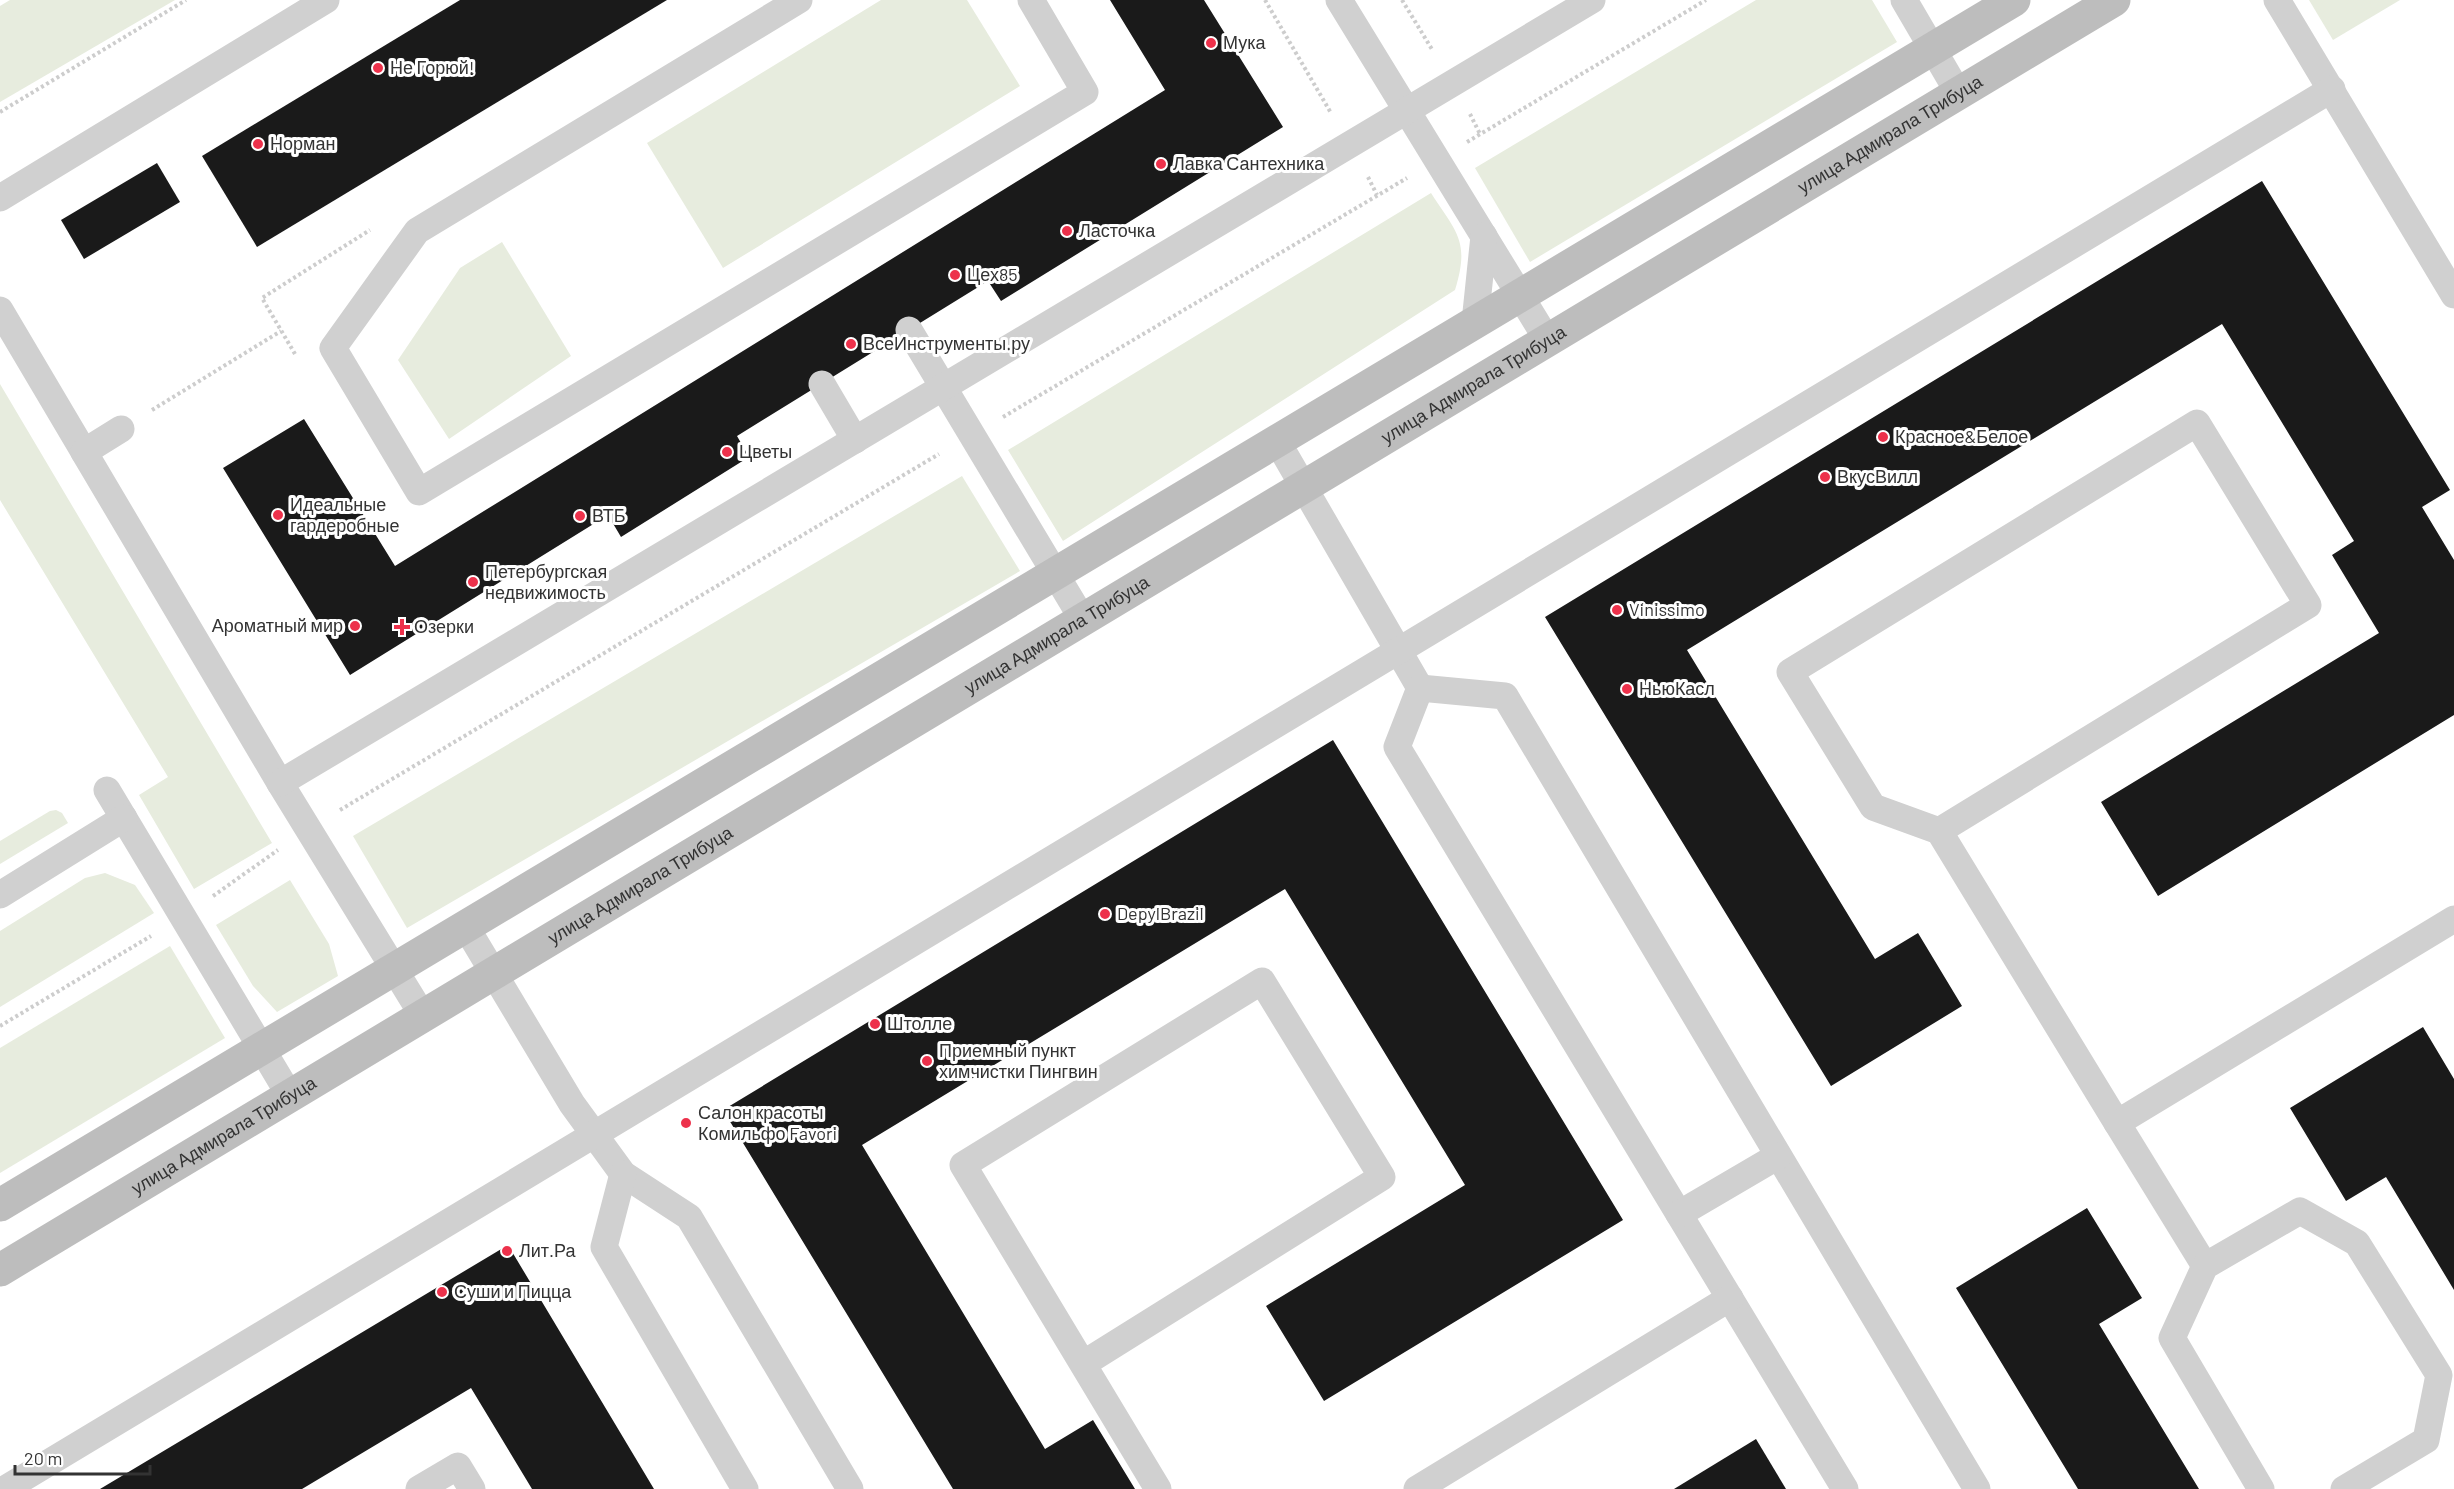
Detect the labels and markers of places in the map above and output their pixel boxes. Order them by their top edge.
place label: Мука [1223,31,1266,53]
marker: Мука [1204,36,1218,50]
place label: Не Горюй! [390,56,474,78]
marker: Не Горюй! [371,61,385,75]
place label: Норман [270,132,335,154]
marker: Норман [251,137,265,151]
place label: Лавка Сантехника [1173,152,1325,174]
marker: Лавка Сантехника [1154,157,1168,171]
place label: Ласточка [1079,219,1156,241]
marker: Ласточка [1060,224,1074,238]
place label: Цех85 [967,263,1018,285]
marker: Цех85 [948,268,962,282]
place label: ВсеИнструменты.ру [863,332,1030,354]
marker: ВсеИнструменты.ру [844,337,858,351]
place label: Красное&Белое [1895,425,2028,447]
marker: Красное&Белое [1876,430,1890,444]
place label: Цветы [739,440,792,462]
marker: Цветы [720,445,734,459]
place label: ВкусВилл [1837,465,1918,487]
marker: ВкусВилл [1818,470,1832,484]
place label: Идеальные гардеробные [290,493,400,536]
place label: ВТБ [592,504,626,526]
marker: Идеальные гардеробные [271,508,285,522]
marker: ВТБ [573,509,587,523]
place label: Петербургская недвижимость [485,560,607,603]
marker: Петербургская недвижимость [466,575,480,589]
place label: Vinissimo [1629,598,1705,620]
marker: Vinissimo [1610,603,1624,617]
place label: Ароматный мир [212,614,343,636]
place label: Озерки [414,615,474,637]
marker: Ароматный мир [348,619,362,633]
marker: Озерки [395,620,409,634]
place label: НьюКасл [1639,677,1715,699]
marker: НьюКасл [1620,682,1634,696]
place label: DepylBrazil [1117,902,1204,924]
marker: DepylBrazil [1098,907,1112,921]
place label: Штолле [887,1012,952,1034]
marker: Штолле [868,1017,882,1031]
place label: Приемный пункт химчистки Пингвин [939,1039,1098,1082]
marker: Приемный пункт химчистки Пингвин [920,1054,934,1068]
place label: Салон красоты Комильфо Favori [698,1101,837,1144]
marker: Салон красоты Комильфо Favori [679,1116,693,1130]
place label: Лит.Ра [519,1239,577,1261]
marker: Лит.Ра [500,1244,514,1258]
place label: Суши и Пицца [454,1280,572,1302]
marker: Суши и Пицца [435,1285,449,1299]

